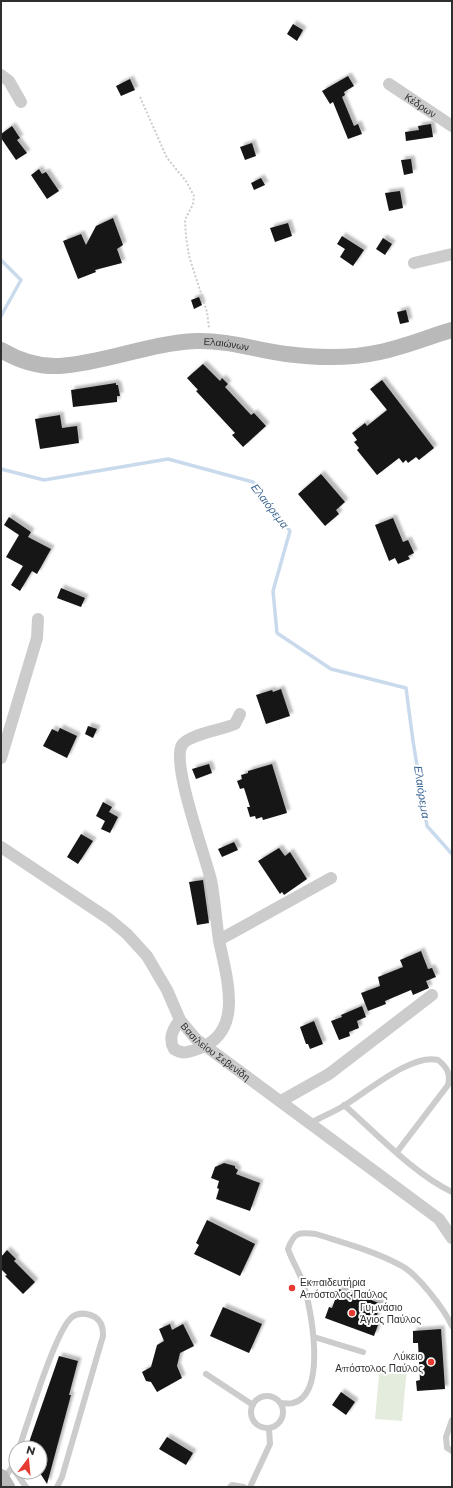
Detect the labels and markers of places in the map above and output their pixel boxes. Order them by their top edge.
place label: Εκπαιδευτήρια Απόστολος Παύλος [300,1276,388,1301]
marker: Εκπαιδευτήρια Απόστολος Παύλος [287,1283,297,1293]
place label: Γυμνάσιο Άγιος Παύλος [360,1301,421,1326]
marker: Γυμνάσιο Άγιος Παύλος [347,1308,357,1318]
place label: Λύκειο Απόστολος Παύλος [335,1350,423,1375]
marker: Λύκειο Απόστολος Παύλος [426,1357,436,1367]

